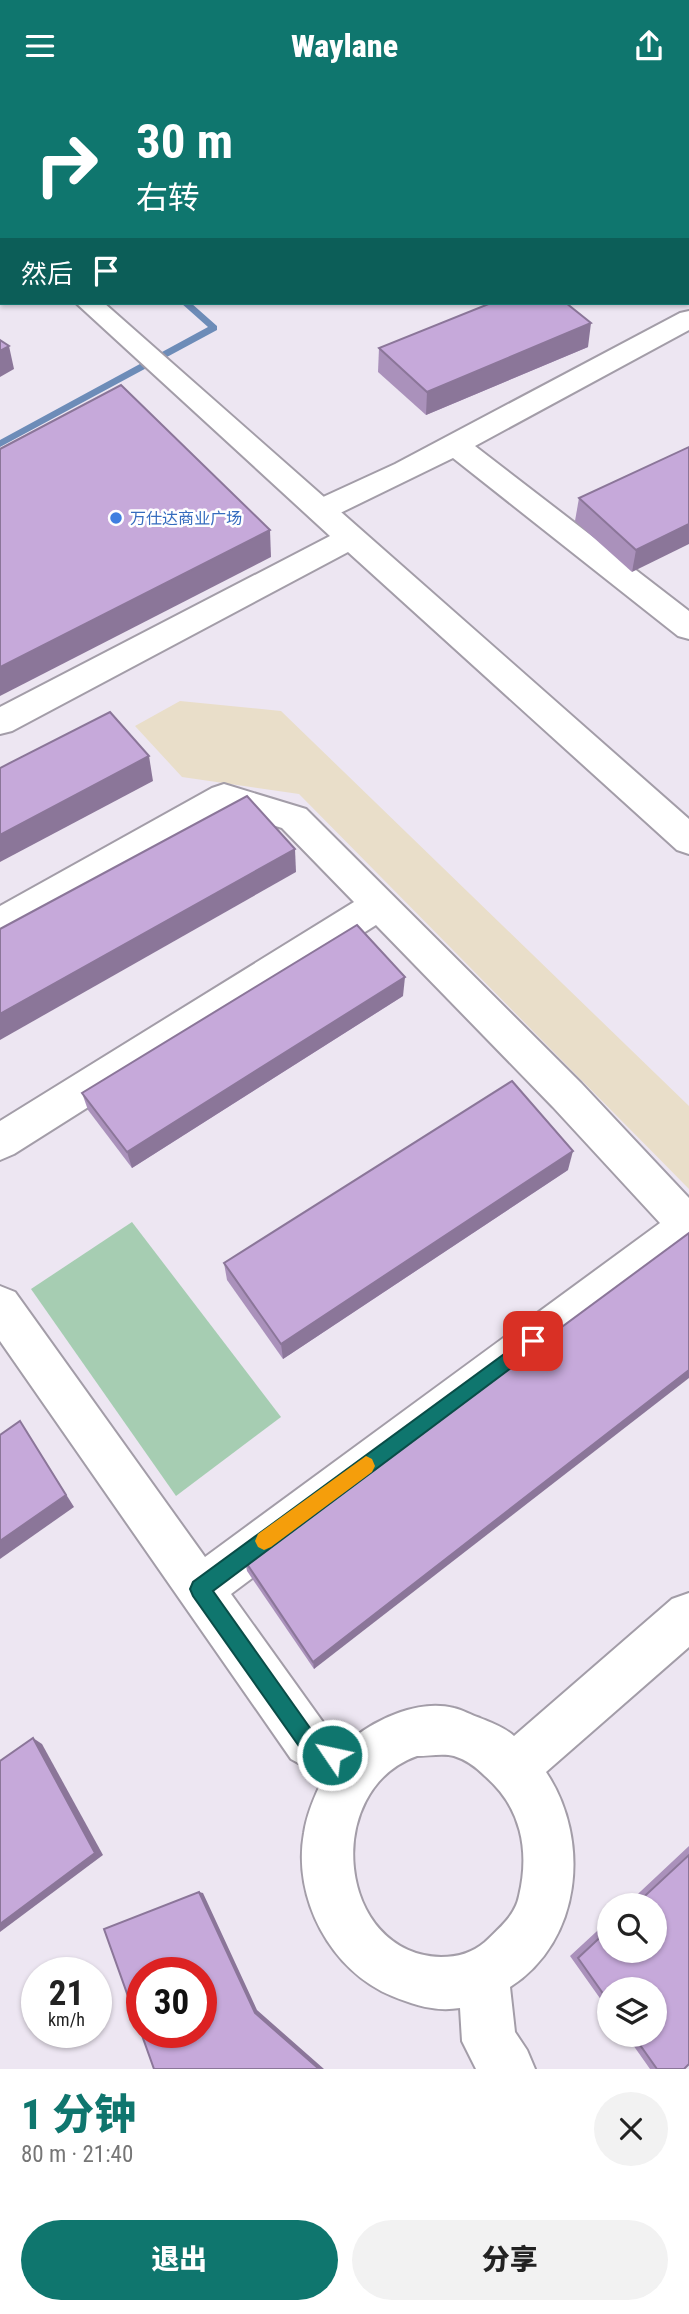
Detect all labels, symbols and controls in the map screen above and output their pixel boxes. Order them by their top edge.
icon: menu [21,27,59,65]
text: Waylane [291,27,398,65]
icon: share [630,27,668,65]
text: 30 m [136,113,233,170]
icon: right [21,119,112,210]
text: 右转 [136,179,200,217]
icon: arrive [87,252,125,290]
text: 然后 [21,259,73,289]
place label: 万仕达商业广场 [130,509,242,528]
marker: 万仕达商业广场 [108,510,124,526]
pin [503,1311,563,1371]
icon: arrive [514,1322,552,1360]
position arrow [295,1718,369,1792]
map controls [597,1893,667,2047]
button: search [597,1893,667,1963]
speed limit sign: 30 [126,1957,217,2048]
text: 21 [49,1973,84,2014]
button: layers [597,1977,667,2047]
text: km/h [48,2009,85,2030]
text: 1 分钟 [21,2090,136,2139]
button: close [594,2092,668,2166]
text: 80 m · 21:40 [21,2141,133,2168]
button: 退出 [21,2220,338,2300]
button: 分享 [352,2220,668,2300]

